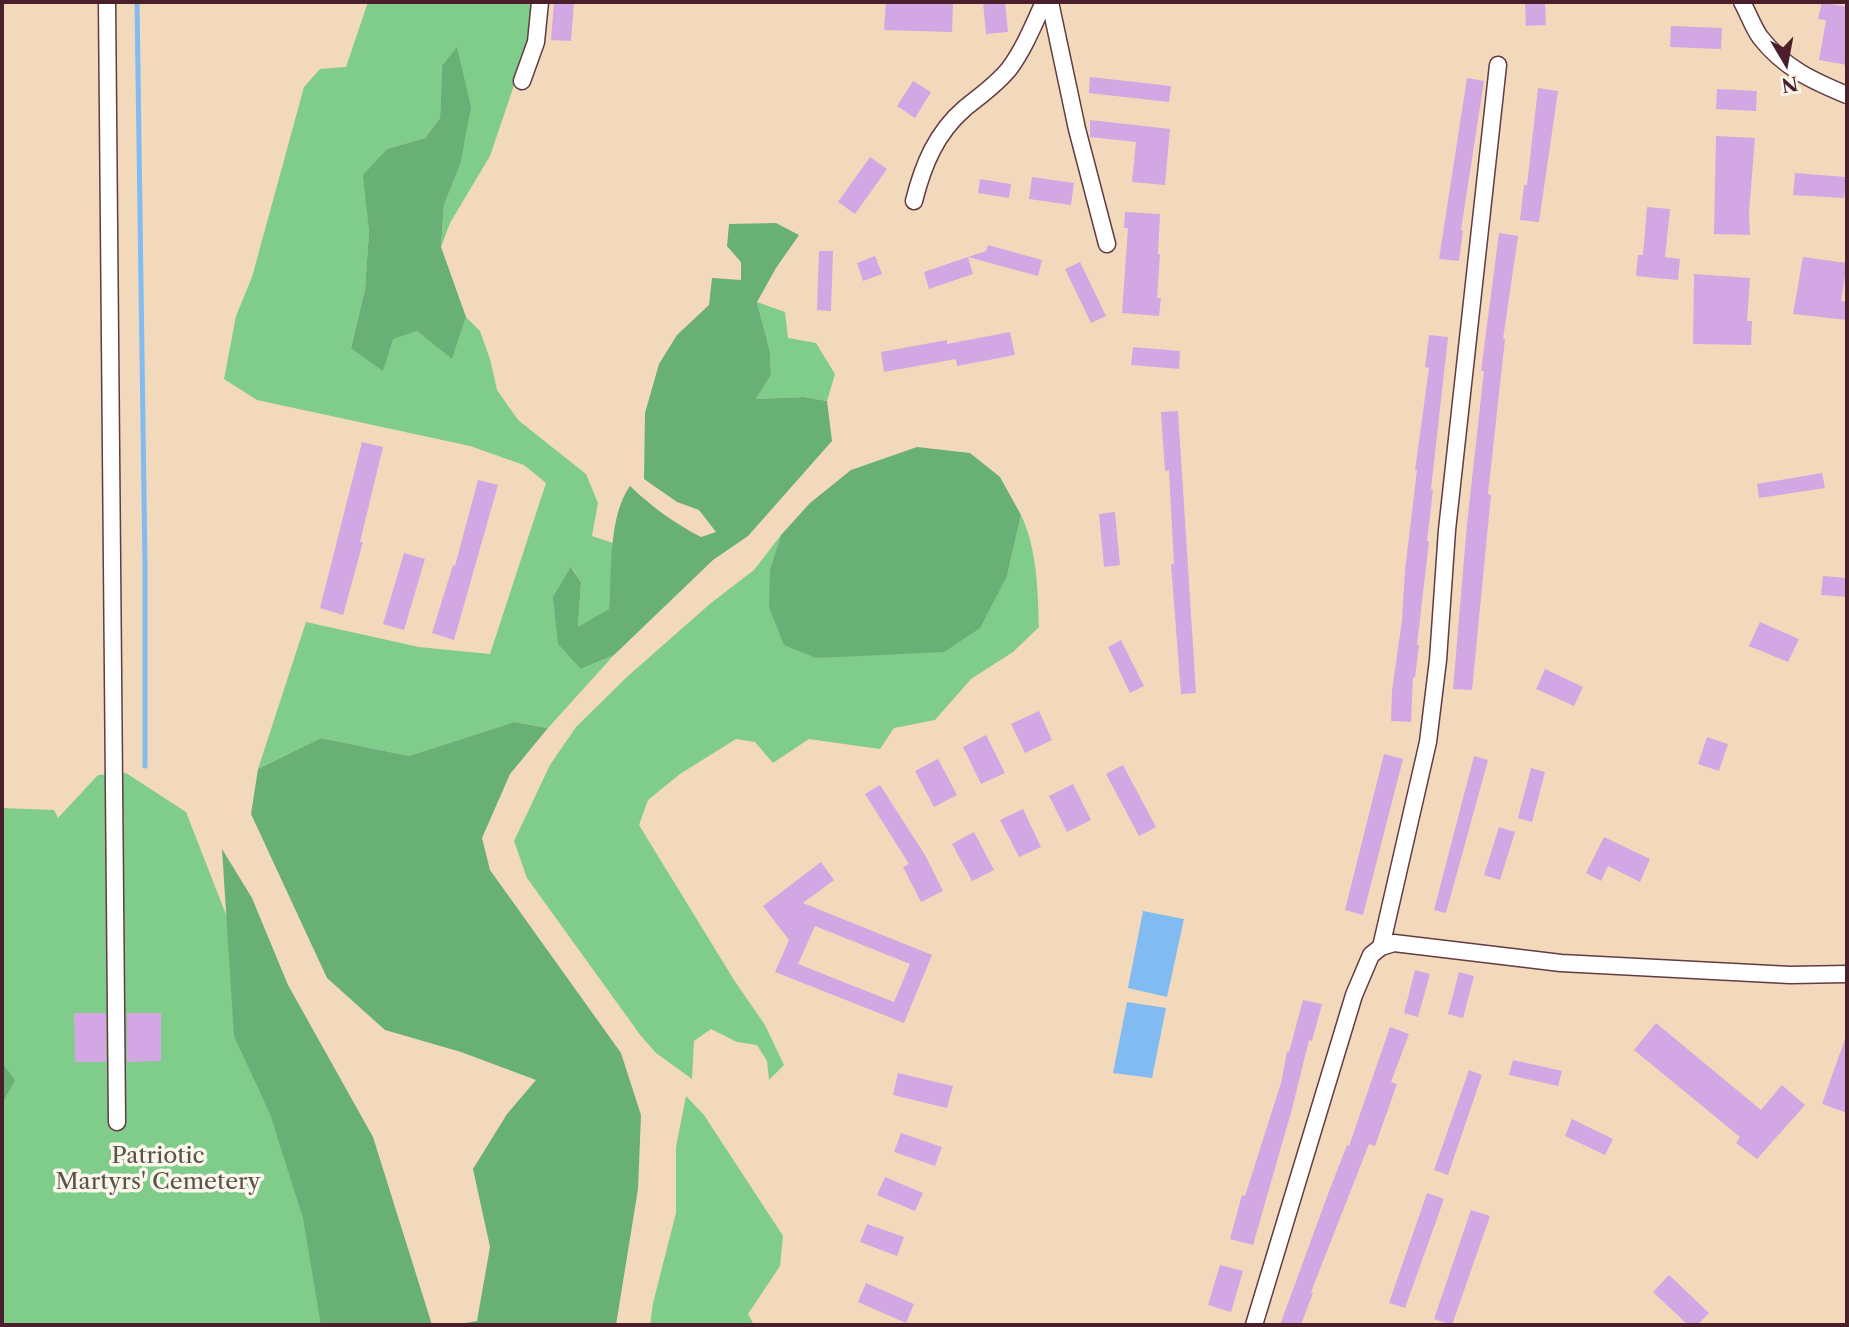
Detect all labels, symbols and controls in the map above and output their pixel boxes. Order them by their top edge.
north arrow [1751,28,1821,98]
text: N [1780,71,1800,97]
park label: Patriotic Martyrs' Cemetery [55,1142,261,1196]

